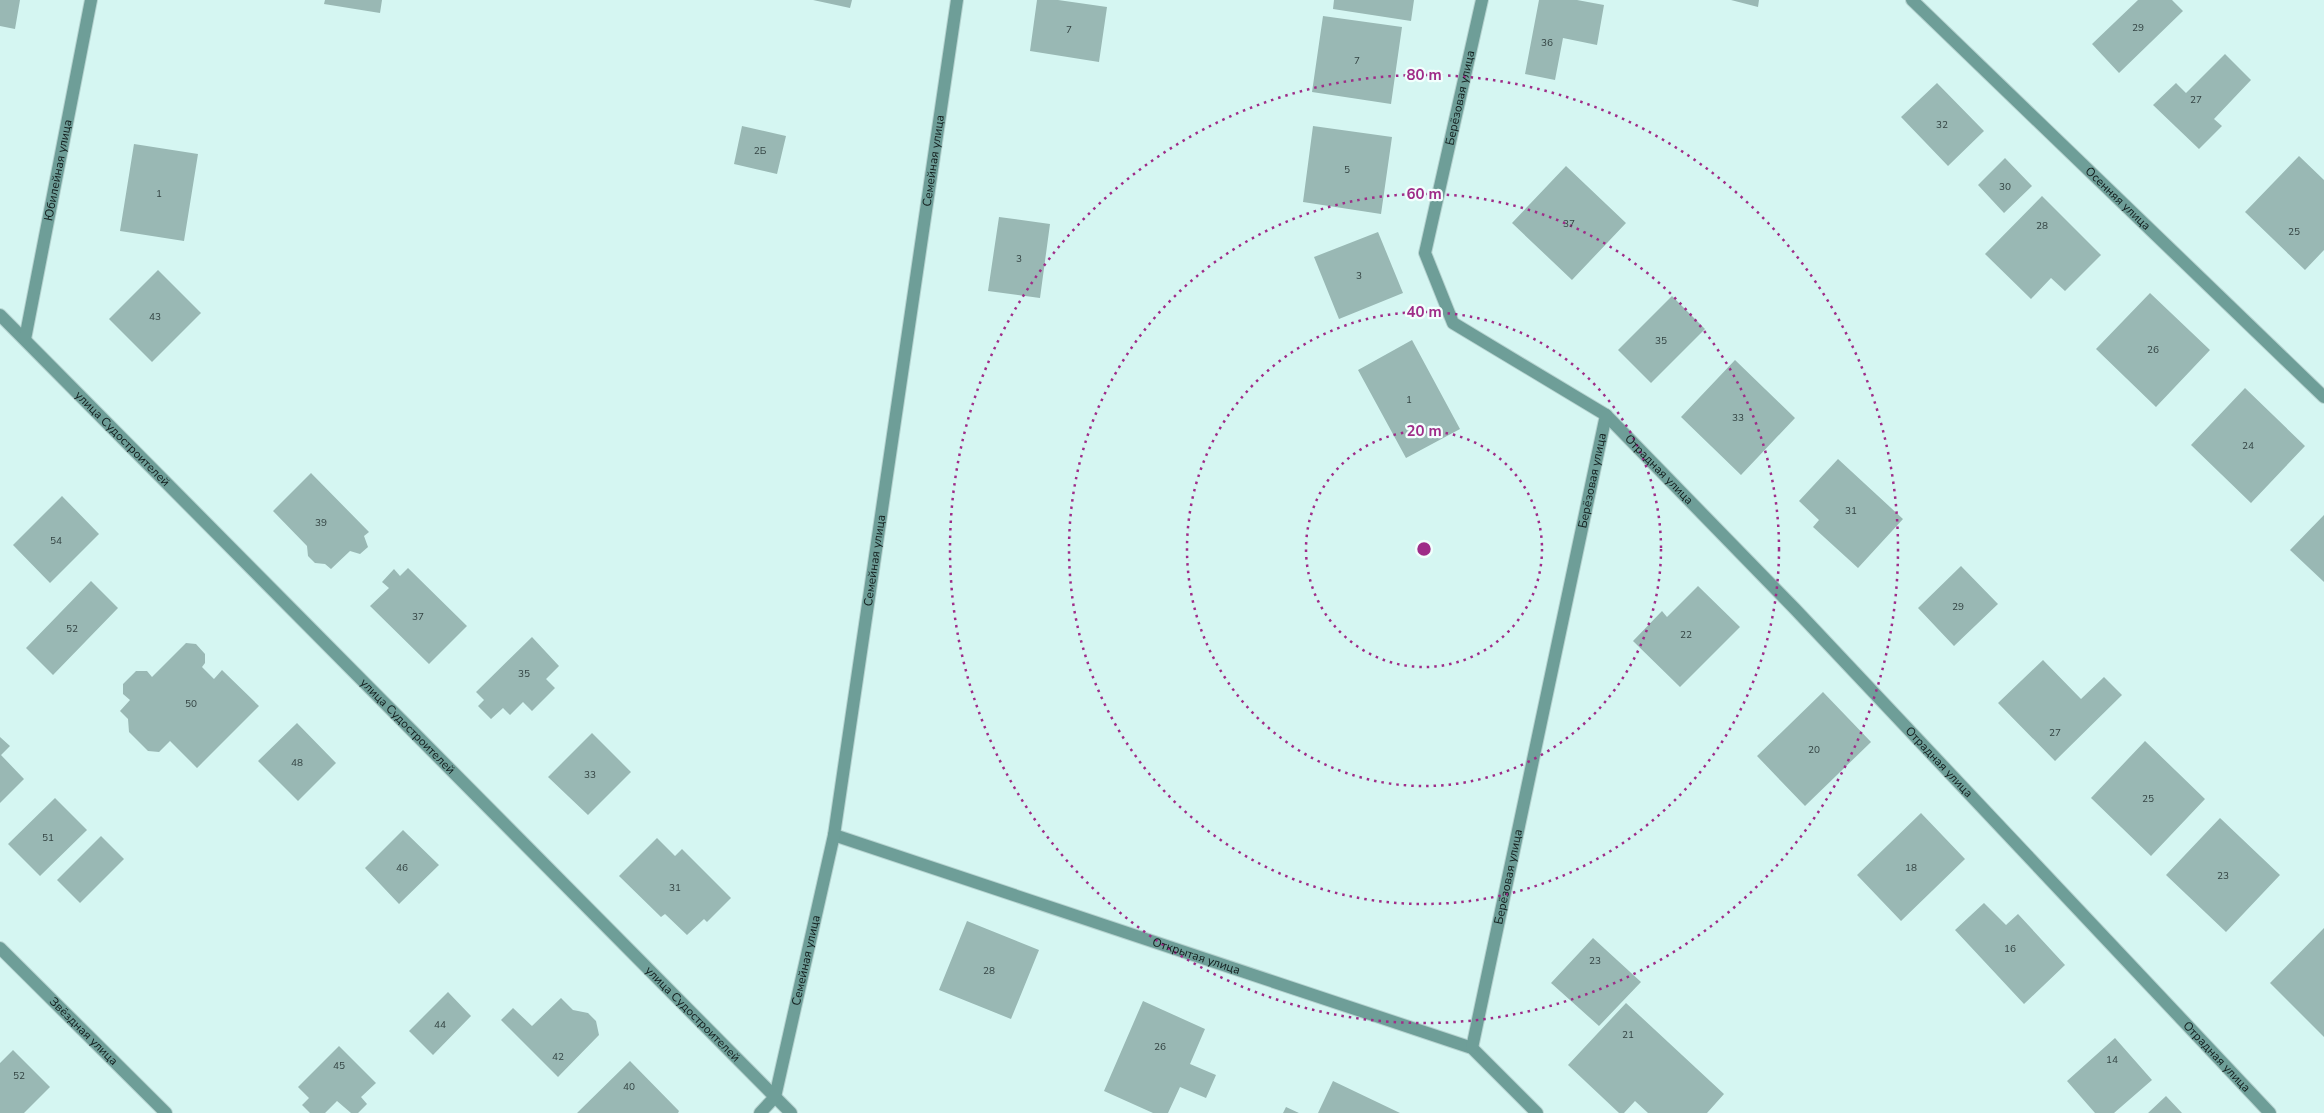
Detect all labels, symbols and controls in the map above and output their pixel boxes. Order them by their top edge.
house number: 29 [2132,21,2144,35]
house number: 7 [1066,23,1072,37]
house number: 36 [1541,36,1553,50]
street label: Берёзовая улица [1441,49,1478,147]
house number: 7 [1354,54,1360,68]
text: 80 m [1406,65,1442,85]
house number: 27 [2190,93,2202,107]
street label: Семейная улица [919,114,948,208]
street label: Юбилейная улица [40,118,76,222]
house number: 32 [1936,118,1948,132]
house number: 2Б [754,144,767,158]
house number: 5 [1344,163,1350,177]
street label: Осенняя улица [2082,163,2154,234]
house number: 30 [1999,180,2011,194]
text: 60 m [1406,184,1442,204]
house number: 1 [156,187,162,201]
house number: 37 [1563,217,1575,231]
house number: 28 [2036,219,2048,233]
house number: 25 [2288,225,2300,239]
house number: 3 [1016,252,1022,266]
house number: 3 [1356,269,1362,283]
text: 40 m [1406,302,1442,322]
house number: 43 [149,310,161,324]
house number: 35 [1655,334,1667,348]
house number: 26 [2147,343,2159,357]
street label: улица Судостроителей [71,387,173,490]
house number: 1 [1406,393,1412,407]
house number: 33 [1732,411,1744,425]
text: 20 m [1406,421,1442,441]
street label: Берёзовая улица [1574,431,1610,530]
street label: Отрадная улица [1621,431,1697,508]
house number: 24 [2242,439,2254,453]
house number: 31 [1845,504,1857,518]
street label: Семейная улица [860,514,889,607]
house number: 39 [315,516,327,530]
house number: 54 [50,534,62,548]
centre of rings [1415,540,1433,558]
house number: 29 [1952,600,1964,614]
house number: 37 [412,610,424,624]
house number: 52 [66,622,78,636]
house number: 22 [1680,628,1692,642]
house number: 35 [518,667,530,681]
street label: улица Судостроителей [357,675,459,778]
house number: 50 [185,697,197,711]
street label: Отрадная улица [1902,723,1976,801]
house number: 27 [2049,726,2061,740]
house number: 20 [1808,743,1820,757]
house number: 48 [291,756,303,770]
house number: 33 [584,768,596,782]
house number: 25 [2142,792,2154,806]
street label: Берёзовая улица [1490,828,1526,926]
house number: 51 [42,831,54,845]
house number: 46 [396,861,408,875]
house number: 18 [1905,861,1917,875]
house number: 23 [2217,869,2229,883]
house number: 31 [669,881,681,895]
street label: Семейная улица [788,913,824,1007]
street label: Открытая улица [1150,934,1242,978]
house number: 16 [2004,942,2016,956]
house number: 23 [1589,954,1601,968]
street label: улица Судостроителей [642,963,744,1065]
house number: 28 [983,964,995,978]
street label: Звёздная улица [46,994,121,1069]
house number: 44 [434,1018,446,1032]
street label: Отрадная улица [2180,1018,2254,1096]
house number: 21 [1622,1028,1634,1042]
house number: 26 [1154,1040,1166,1054]
house number: 42 [552,1050,564,1064]
house number: 14 [2106,1053,2118,1067]
house number: 45 [333,1059,345,1073]
house number: 52 [13,1069,25,1083]
house number: 40 [623,1080,635,1094]

